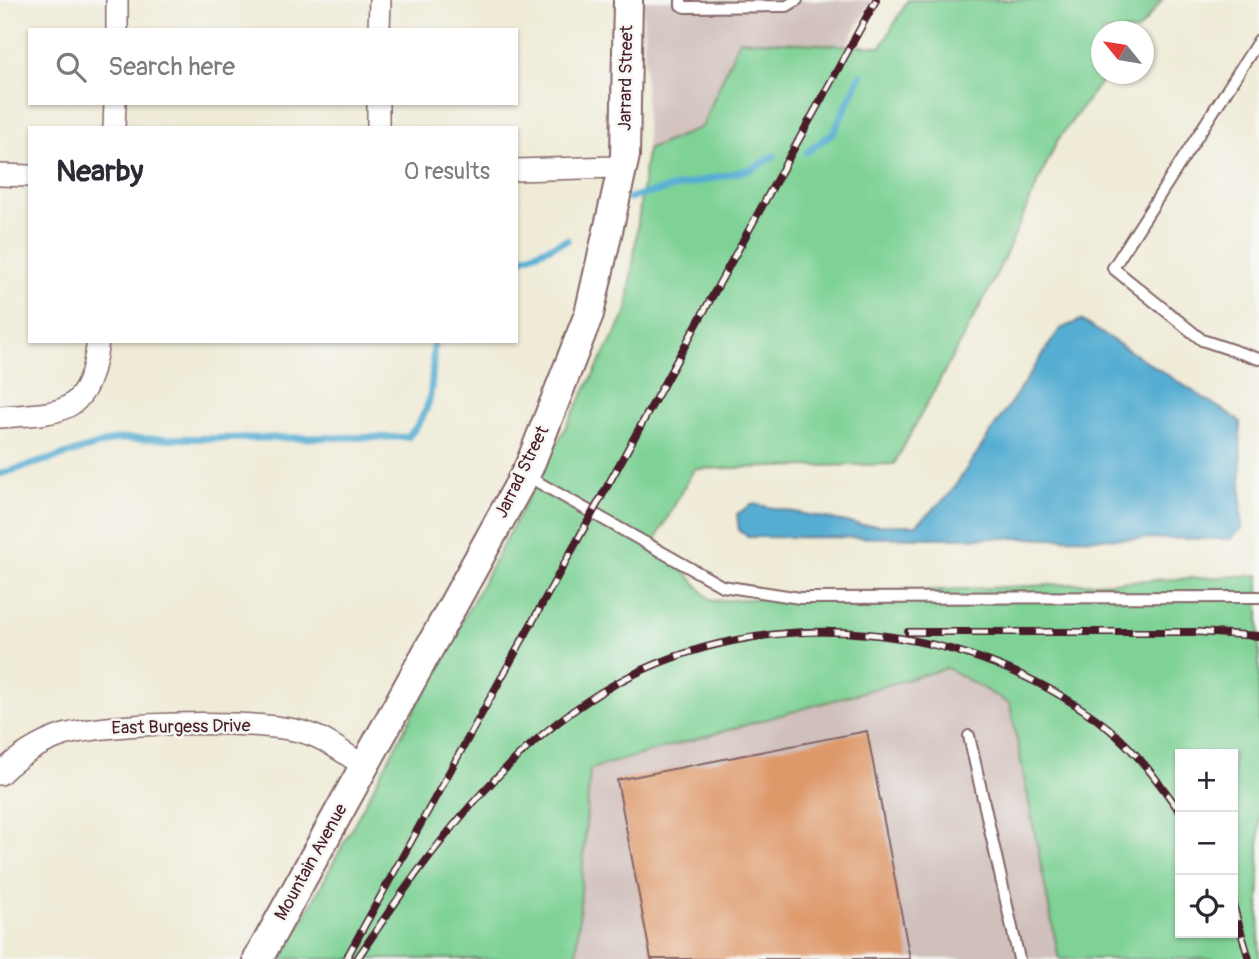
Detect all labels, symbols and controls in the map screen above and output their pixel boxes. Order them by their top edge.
north arrow [1091,21,1154,84]
street label: Jarrard Street [614,24,638,131]
search box [28,28,518,105]
icon: search [52,48,90,86]
text: Search here [108,51,235,83]
text: Nearby [56,153,143,190]
text: 0 results [404,157,490,186]
street label: Jarrad Street [490,421,555,522]
street label: East Burgess Drive [111,714,251,740]
map controls [1175,749,1238,938]
button: + [1175,749,1238,812]
street label: Mountain Avenue [269,800,353,924]
button: − [1175,812,1238,875]
button: locate [1175,875,1238,938]

